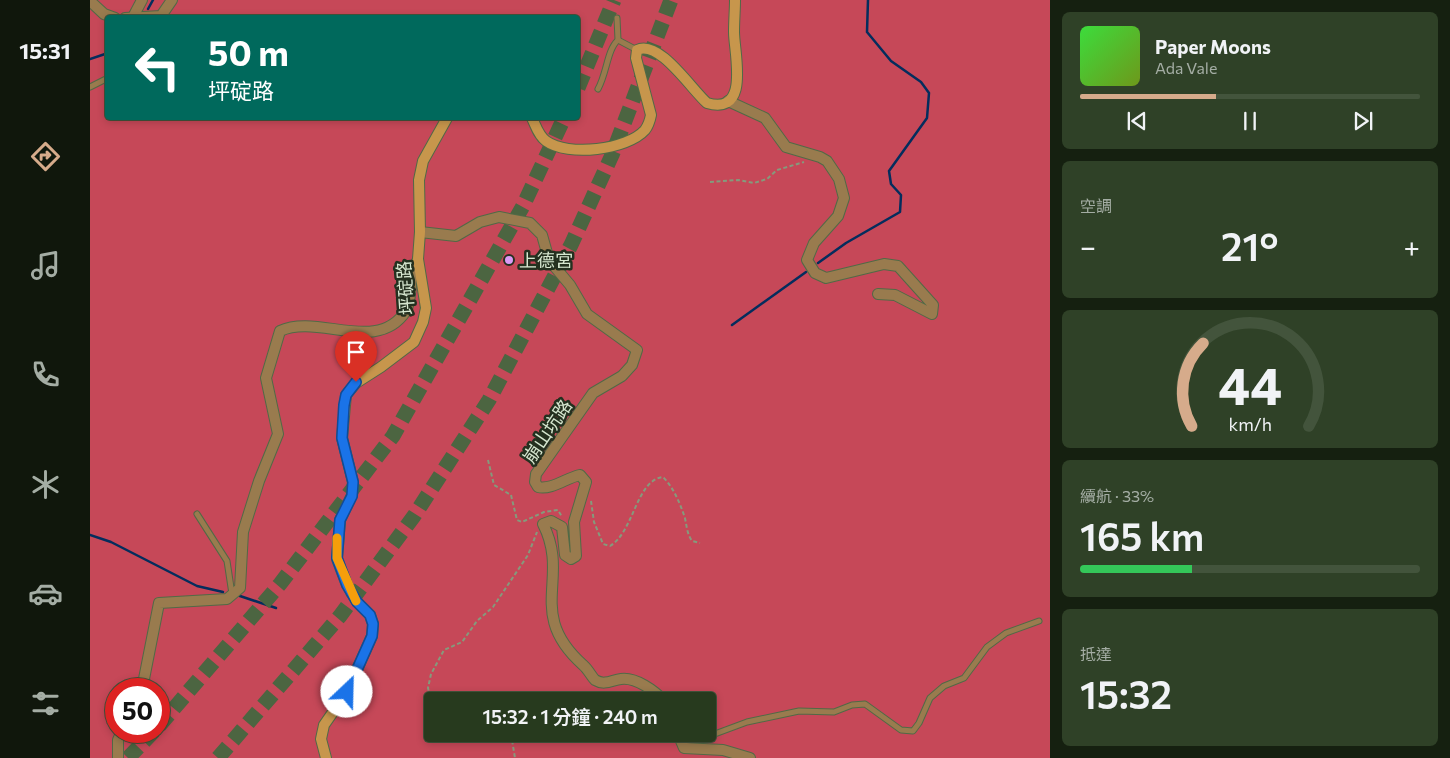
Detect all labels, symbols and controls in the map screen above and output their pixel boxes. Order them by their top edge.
text: 50 m [208,30,289,73]
icon: left [125,35,190,100]
text: Paper Moons [1155,35,1271,58]
text: 15:31 [19,37,71,64]
text: Ada Vale [1155,58,1217,77]
text: 坪碇路 [208,77,274,104]
icon: previous [1123,107,1151,135]
icon: pause [1236,107,1264,135]
icon: next [1349,107,1377,135]
icon: directions [28,139,63,174]
text: 空調 [1080,196,1112,215]
text: 21° [1221,222,1278,269]
text: − [1080,229,1096,263]
text: + [1404,229,1420,263]
icon: music [28,248,63,283]
place label: 上德宮 [519,249,573,271]
marker: 上德宮 [503,254,515,266]
street label: 坪碇路 [392,260,418,316]
pin [335,331,377,382]
icon: arrive [342,338,370,366]
text: 44 [1218,352,1282,416]
icon: phone [28,357,63,392]
street label: 崩山坑路 [518,395,576,467]
text: km/h [1228,413,1272,435]
icon: climate [28,467,63,502]
text: 續航 · 33% [1080,486,1154,505]
text: 165 km [1080,512,1204,559]
icon: car [28,576,63,611]
text: 抵達 [1080,644,1112,663]
position arrow [320,665,372,717]
text: 15:32 [1080,670,1172,717]
speed limit sign: 50 [105,678,170,743]
icon: filters [28,686,63,721]
text: 15:32 · 1 分鐘 · 240 m [483,705,657,728]

